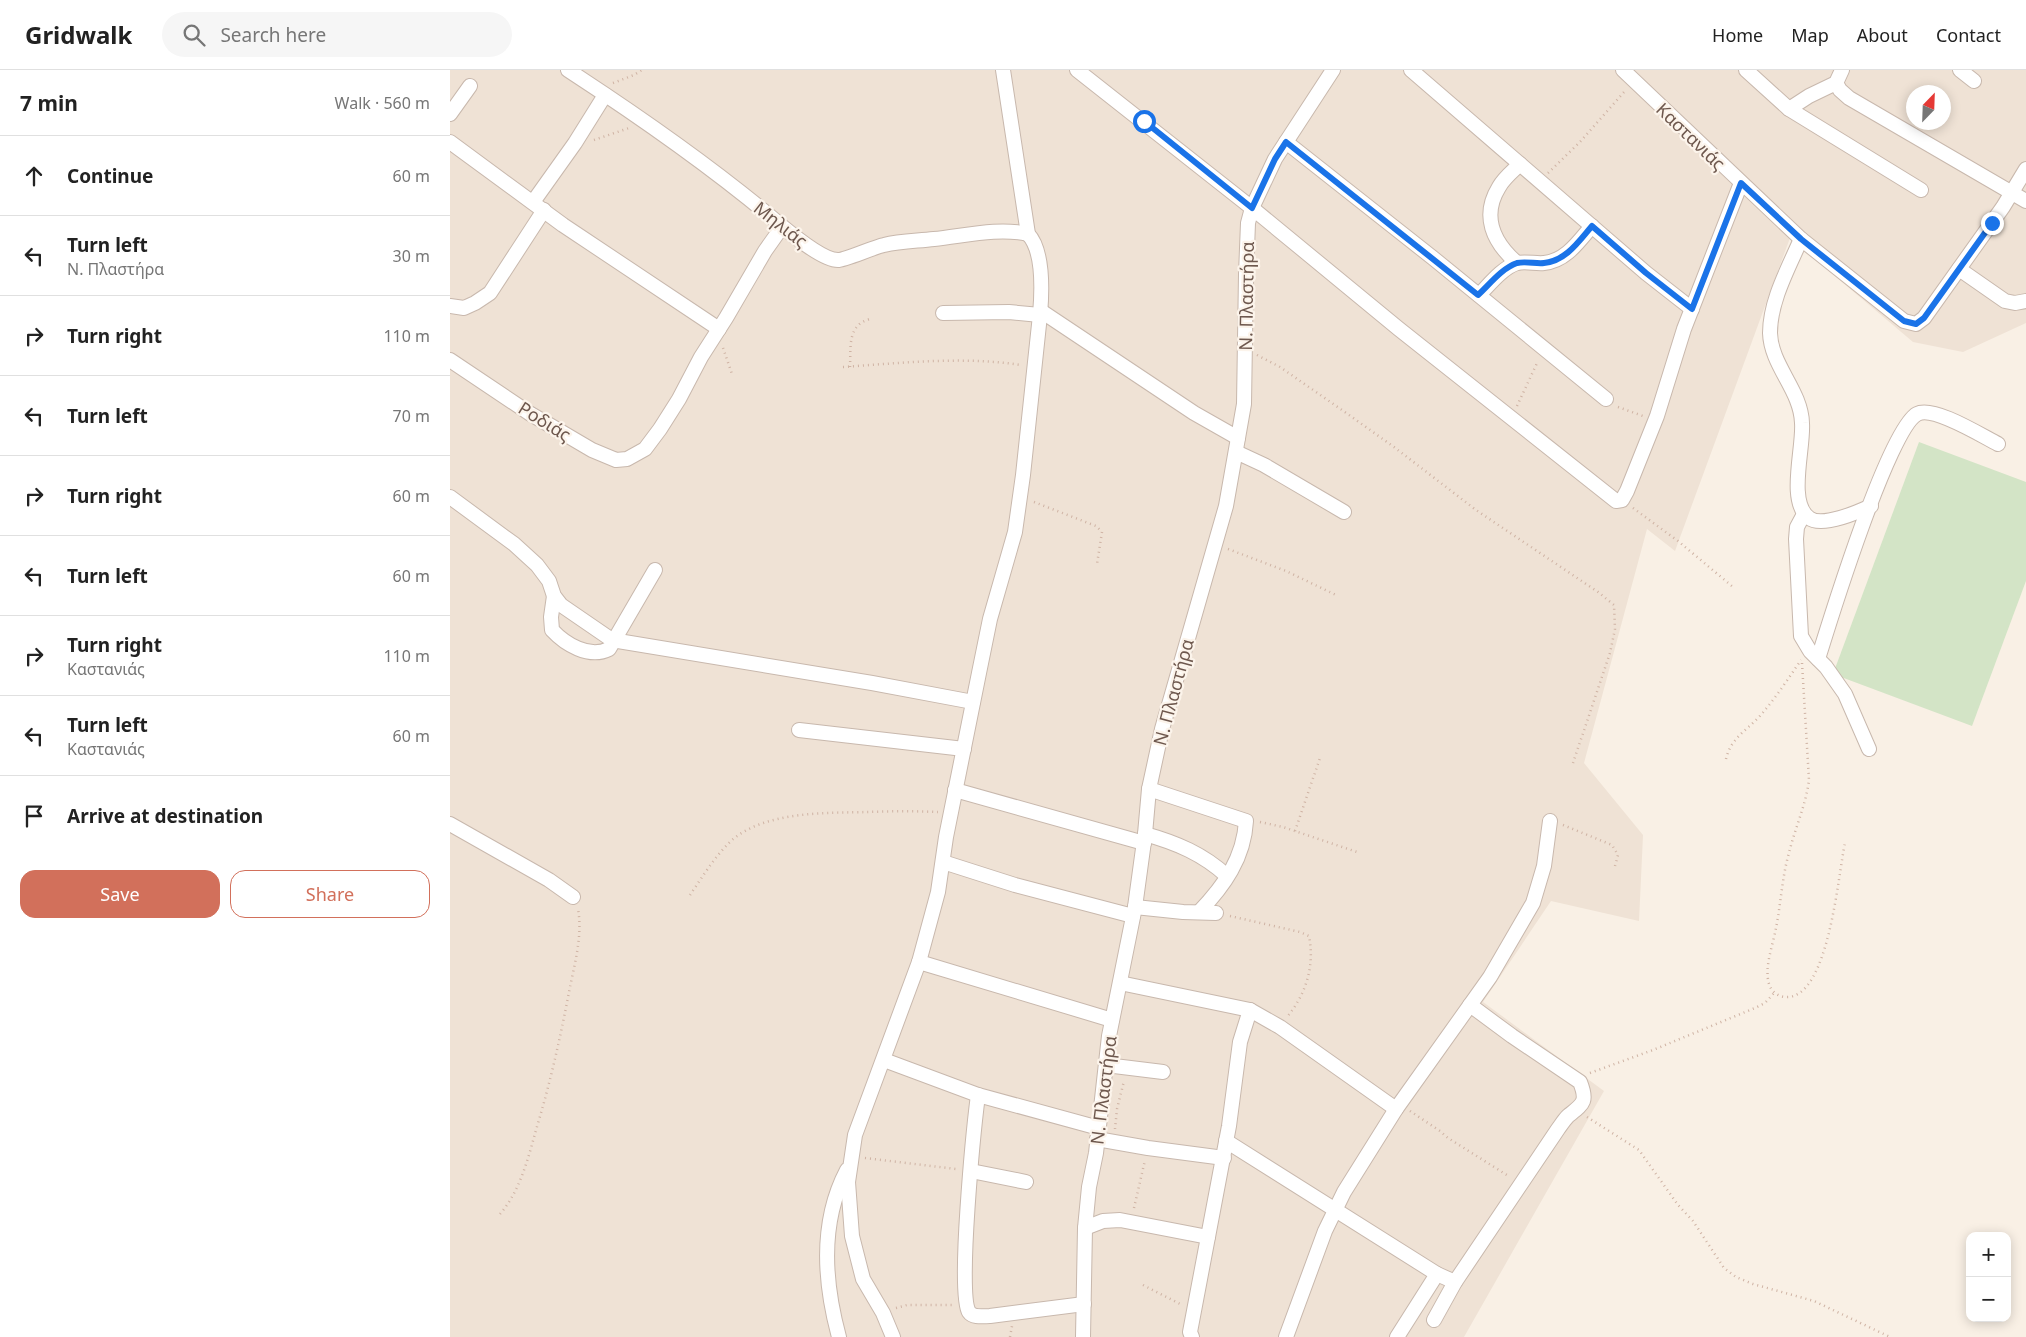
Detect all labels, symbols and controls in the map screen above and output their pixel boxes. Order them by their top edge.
search box [162,12,512,57]
text: Gridwalk [25,18,132,51]
icon: search [180,21,208,49]
text: Search here [220,22,326,48]
text: Home [1712,23,1763,47]
text: Map [1791,23,1829,47]
text: About [1857,23,1908,47]
text: Contact [1936,23,2001,47]
north arrow [1906,85,1951,130]
text: 7 min [20,89,78,117]
text: Walk · 560 m [335,92,430,114]
street label: Καστανιάς [1651,97,1731,175]
route start [1133,110,1156,133]
icon: ahead [20,162,48,190]
text: Continue [67,163,153,189]
text: 60 m [393,165,430,187]
street label: Μηλιάς [749,195,813,253]
route end [1981,212,2004,235]
text: Turn left [67,232,148,258]
street label: Ν. Πλαστήρα [1233,241,1259,351]
icon: left [20,242,48,270]
text: 30 m [393,245,430,267]
text: Ν. Πλαστήρα [67,258,164,280]
icon: right [20,322,48,350]
text: Turn right [67,323,162,349]
text: 110 m [383,325,430,347]
street label: Ροδιάς [514,396,576,447]
icon: left [20,402,48,430]
text: Turn left [67,403,148,429]
text: 70 m [393,405,430,427]
icon: right [20,482,48,510]
text: Turn right [67,483,162,509]
text: 60 m [393,485,430,507]
icon: left [20,562,48,590]
text: Turn left [67,563,148,589]
text: 60 m [393,565,430,587]
text: Turn right [67,632,162,658]
street label: Ν. Πλαστήρα [1147,636,1199,748]
icon: right [20,642,48,670]
text: 110 m [383,645,430,667]
text: Καστανιάς [67,658,145,680]
text: Turn left [67,712,148,738]
icon: left [20,722,48,750]
text: 60 m [393,725,430,747]
text: Καστανιάς [67,738,145,760]
icon: arrive [20,802,48,830]
text: Arrive at destination [67,803,263,829]
button: Save [20,870,220,918]
button: Share [230,870,430,918]
street label: Ν. Πλαστήρα [1084,1034,1122,1146]
map controls [1966,1232,2011,1322]
button: + [1966,1232,2011,1277]
button: − [1966,1277,2011,1322]

